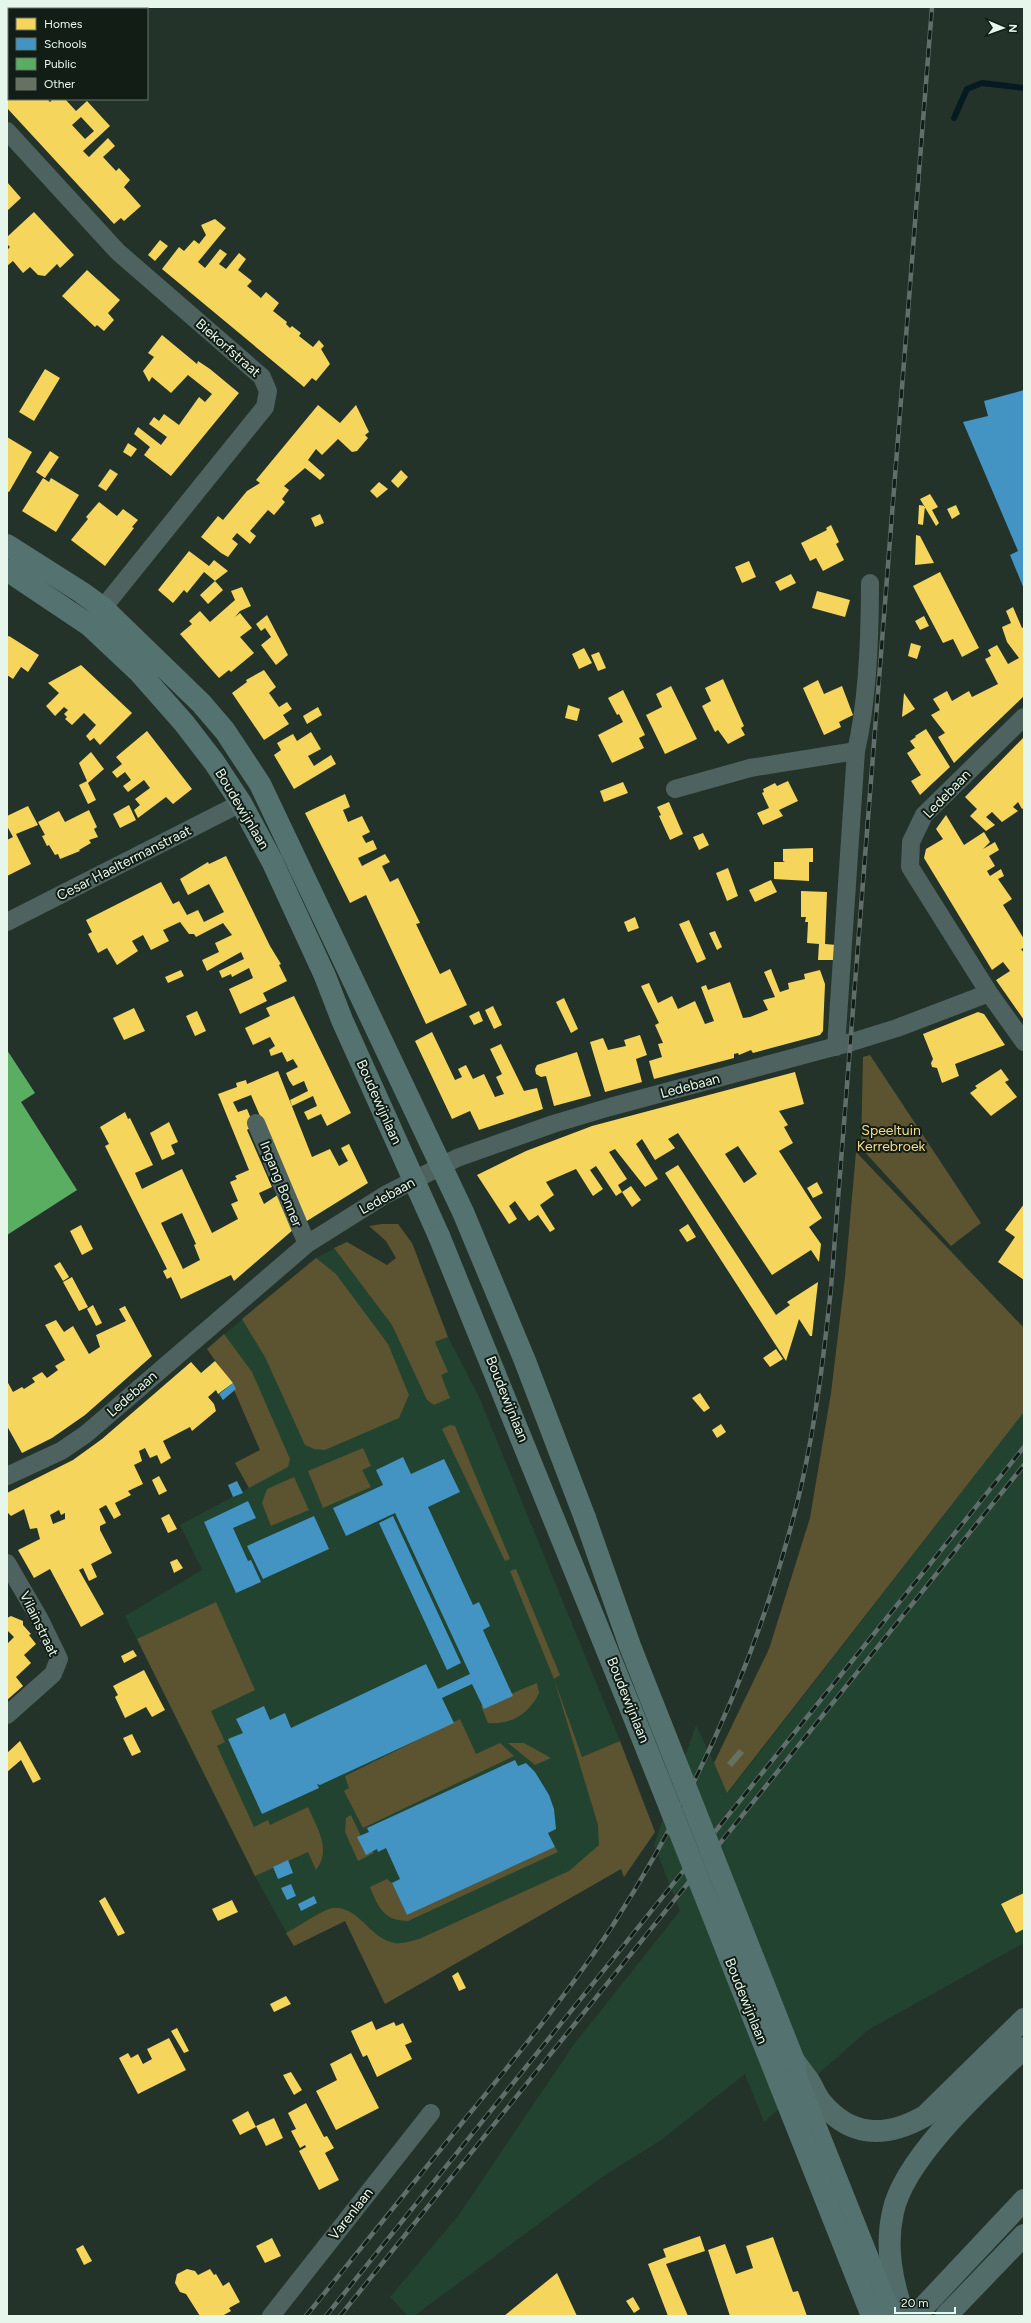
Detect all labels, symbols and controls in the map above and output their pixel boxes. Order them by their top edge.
legend [8,8,148,100]
north arrow [983,8,1023,48]
text: Homes [44,17,83,31]
text: N [1006,24,1019,33]
text: Schools [44,37,87,51]
text: Public [44,57,77,71]
text: Other [44,77,75,91]
street label: Biekorfstraat [192,315,264,381]
street label: Boudewijnlaan [211,766,273,853]
street label: Ledebaan [920,766,974,822]
street label: Cesar Haeltermanstraat [54,822,194,904]
street label: Boudewijnlaan [353,1057,405,1147]
street label: Ledebaan [658,1070,722,1102]
park label: Speeltuin Kerrebroek [857,1122,926,1155]
street label: Ingang Bonner [256,1139,306,1230]
street label: Ledebaan [356,1174,418,1218]
street label: Boudewijnlaan [482,1354,532,1445]
street label: Ledebaan [103,1367,161,1420]
street label: Vilainstraat [16,1589,62,1659]
street label: Boudewijnlaan [603,1655,653,1746]
street label: Boudewijnlaan [721,1956,771,2047]
street label: Varenlaan [325,2184,377,2244]
scale bar [895,2289,955,2315]
text: 20 m [901,2296,929,2310]

